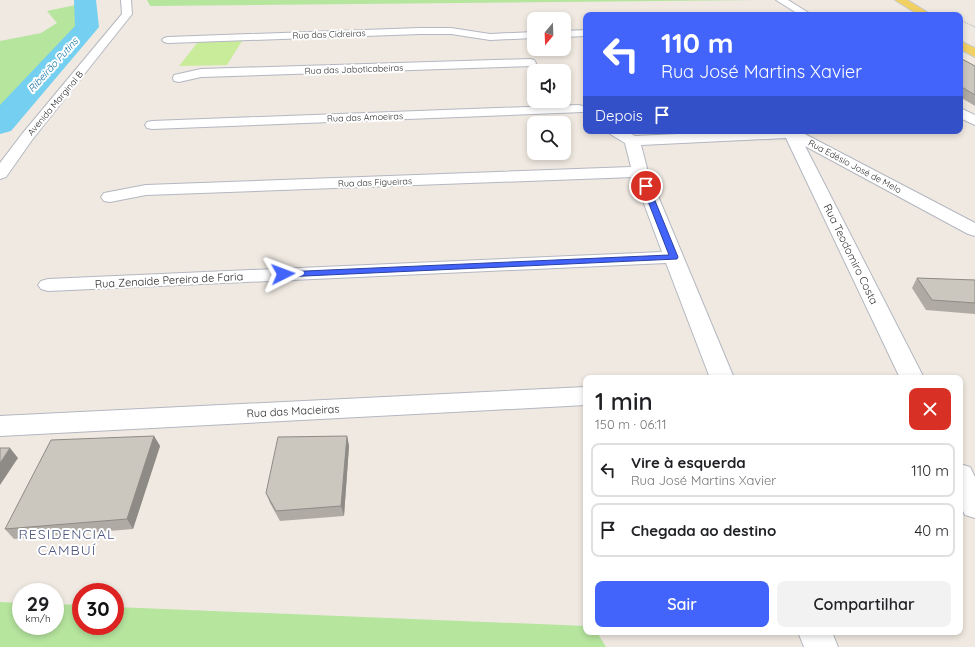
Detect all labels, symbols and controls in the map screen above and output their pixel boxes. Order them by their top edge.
north arrow [527,12,571,56]
map controls [527,12,571,160]
text: 110 m [661,25,734,60]
street label: Rua das Cidreiras [292,27,366,41]
icon: left [595,28,647,80]
water label: Ribeirão Putins [25,34,82,95]
text: Rua José Martins Xavier [661,60,862,83]
street label: Rua das Jaboticabeiras [305,62,403,76]
button: sound [527,64,571,108]
street label: Avenida Marginal B [25,68,85,137]
icon: arrive [651,104,673,126]
text: Depois [595,106,643,125]
street label: Rua das Amoeiras [327,110,403,124]
button: search [527,116,571,160]
street label: Rua Edésio José de Melo [807,137,903,195]
pin [629,169,663,203]
street label: Rua das Figueiras [338,175,412,189]
icon: arrive [635,175,657,197]
street label: Rua Teodomiro Costa [821,201,881,307]
position arrow [262,253,304,295]
street label: Rua Zenaide Pereira de Faria [94,269,244,291]
text: 1 min [595,386,653,416]
button: close [909,388,951,430]
street label: Rua das Macieiras [246,402,340,420]
text: 150 m · 06:11 [595,416,666,432]
text: Vire à esquerda [631,453,746,472]
icon: left [597,459,619,481]
text: 110 m [911,461,949,480]
text: Rua José Martins Xavier [631,472,776,488]
icon: arrive [597,519,619,541]
text: Chegada ao destino [631,521,776,540]
text: 40 m [914,521,949,540]
district label: RESIDENCIAL CAMBUÍ [18,525,116,559]
button: Sair [595,581,769,627]
button: Compartilhar [777,581,951,627]
speed limit sign: 30 [72,583,124,635]
text: 29 [27,591,49,616]
text: km/h [25,612,51,625]

